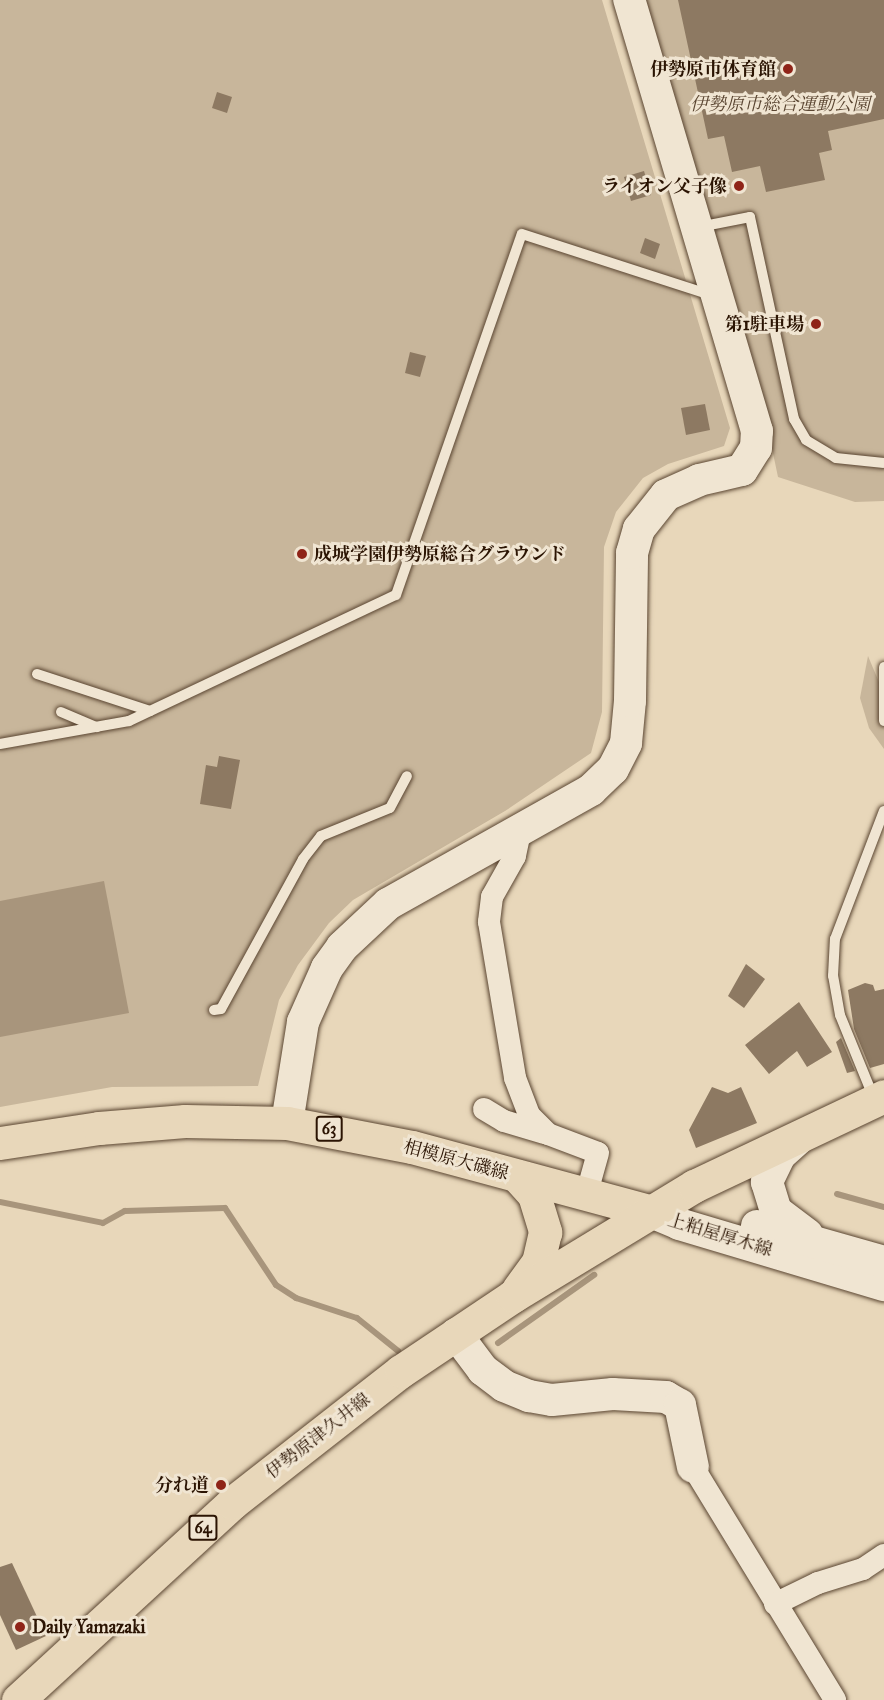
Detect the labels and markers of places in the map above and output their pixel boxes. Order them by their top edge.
place label: 伊勢原市体育館 [650,58,776,80]
marker: 伊勢原市体育館 [781,62,795,76]
place label: ライオン父子像 [601,175,727,197]
marker: ライオン父子像 [732,179,746,193]
place label: 第1駐車場 [725,313,804,335]
marker: 第1駐車場 [809,317,823,331]
place label: 成城学園伊勢原総合グラウンド [314,543,566,565]
marker: 成城学園伊勢原総合グラウンド [295,547,309,561]
place label: 分れ道 [155,1474,209,1496]
marker: 分れ道 [214,1478,228,1492]
place label: Daily Yamazaki [32,1616,146,1638]
marker: Daily Yamazaki [13,1620,27,1634]

